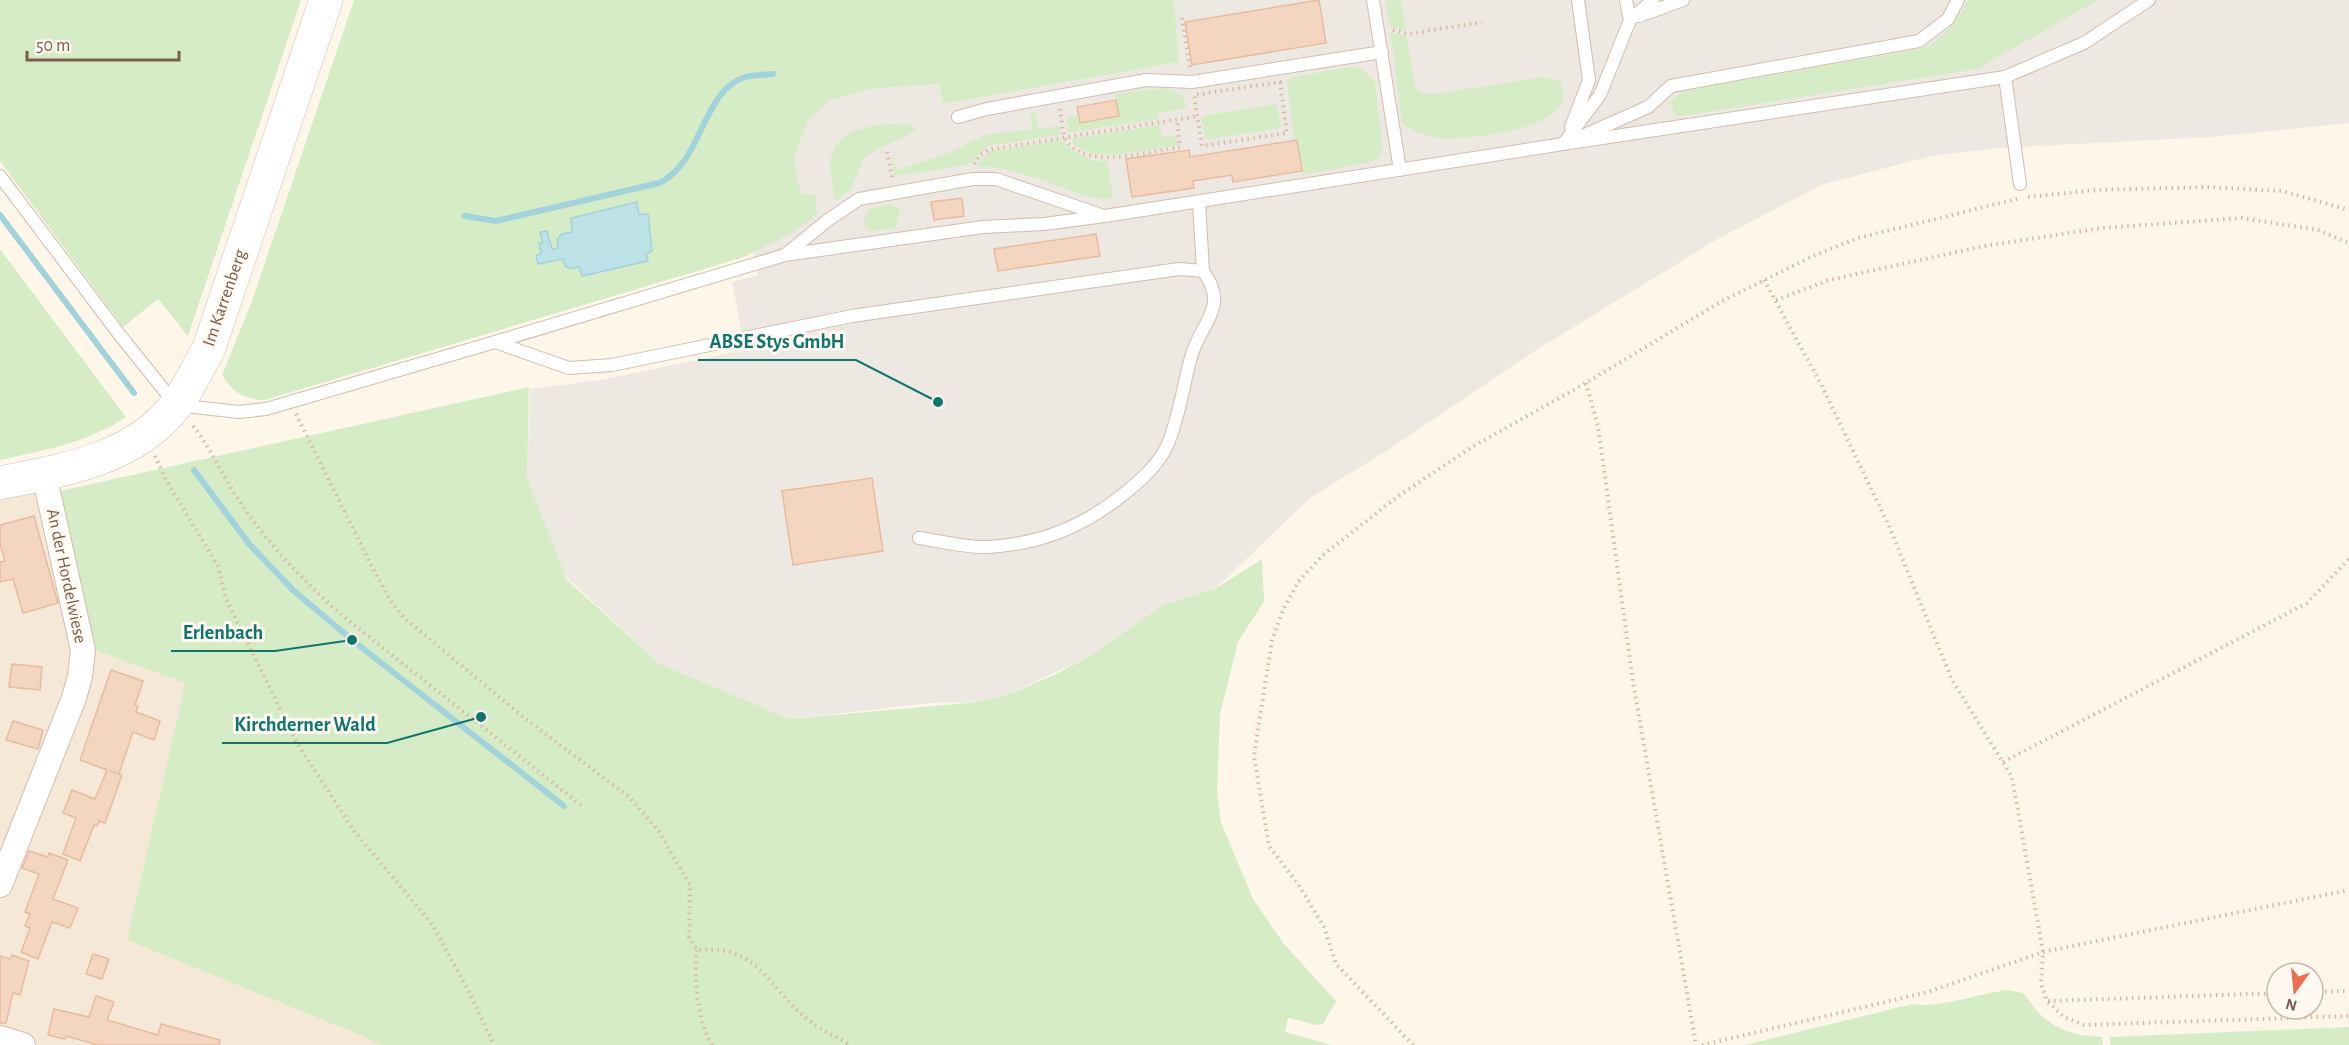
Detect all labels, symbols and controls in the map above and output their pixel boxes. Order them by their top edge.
scale bar [27,24,178,62]
text: 50 m [36,37,70,55]
street label: Im Karrenberg [200,247,250,349]
callout: ABSE Stys GmbH [698,322,856,360]
text: ABSE Stys GmbH [710,332,844,352]
street label: An der Hordelwiese [43,507,89,645]
callout: Erlenbach [171,613,275,651]
text: Erlenbach [183,623,263,643]
callout: Kirchderner Wald [222,705,387,743]
text: Kirchderner Wald [234,715,376,735]
north arrow [2265,961,2325,1021]
text: N [2284,995,2299,1014]

